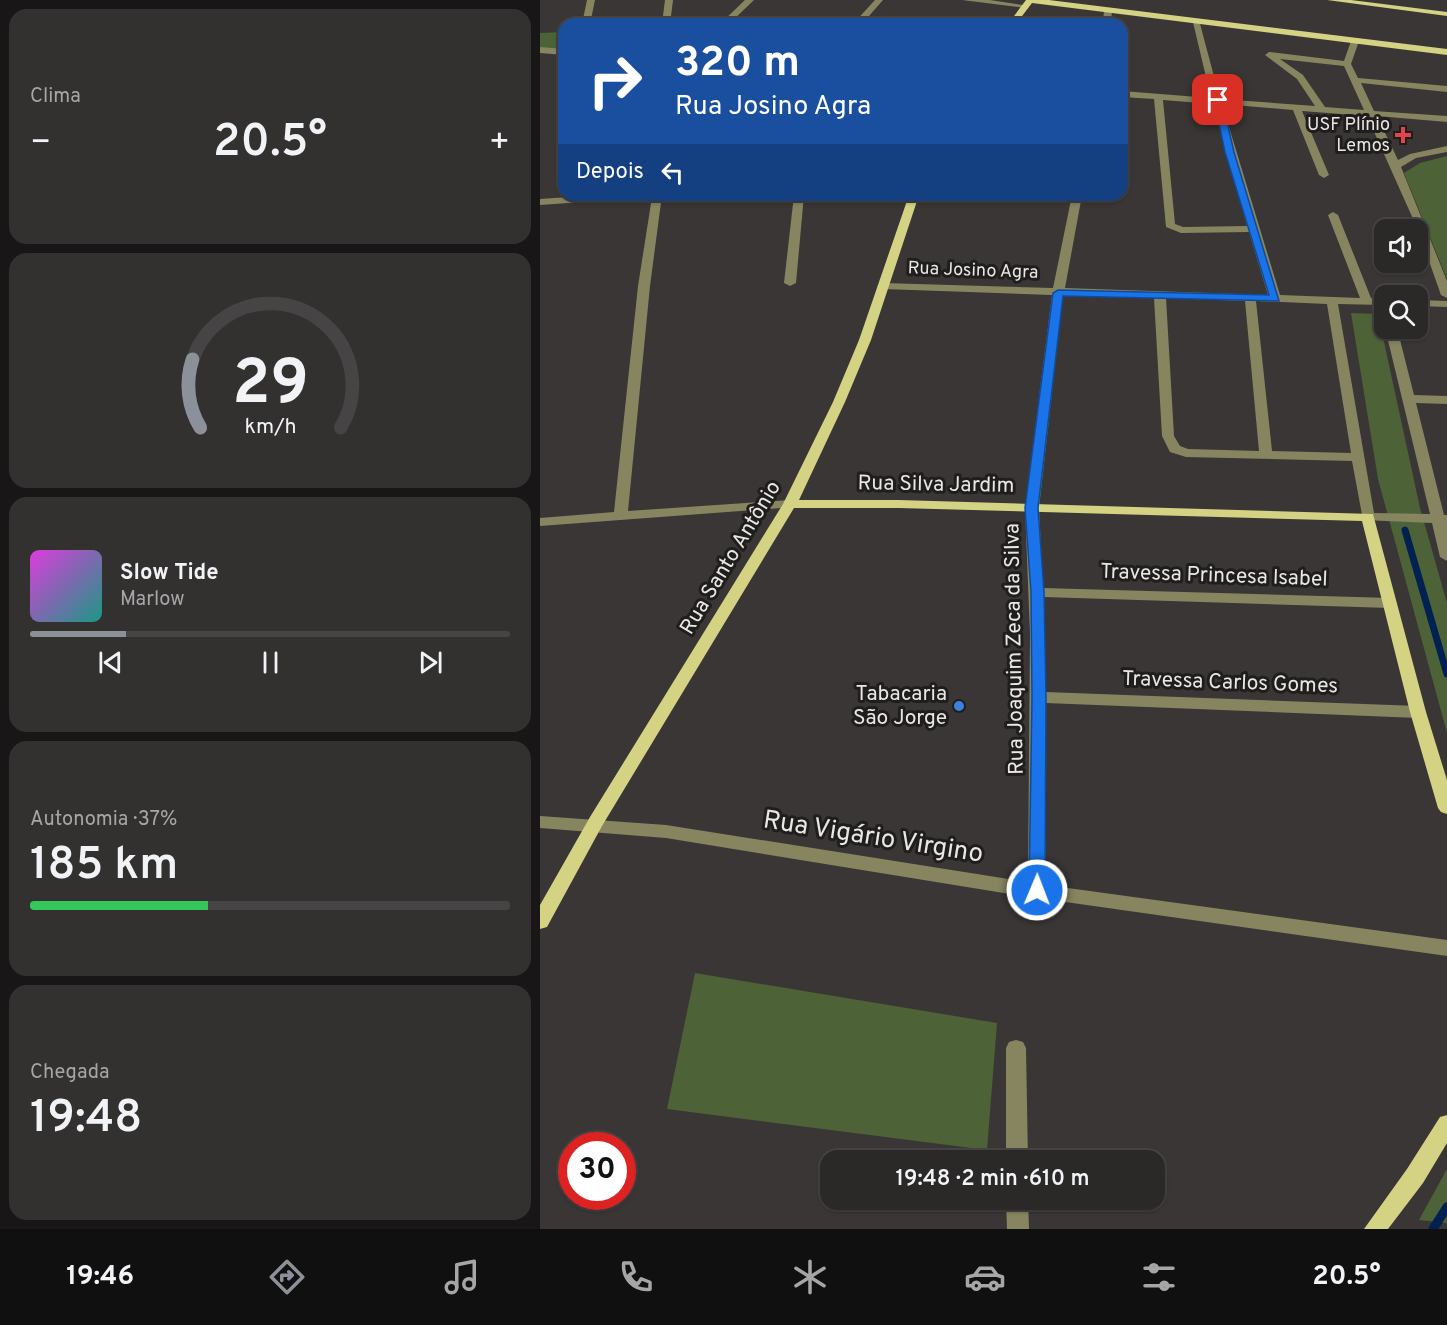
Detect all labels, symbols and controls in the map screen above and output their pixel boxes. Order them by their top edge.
text: 320 m [675,38,800,91]
icon: right [576,42,654,120]
pin [1192,74,1243,125]
icon: arrive [1201,83,1234,116]
text: Clima [30,84,81,110]
text: Rua Josino Agra [675,90,871,124]
place label: USF Plínio Lemos [1307,114,1390,158]
text: 20.5° [213,115,327,172]
text: − [30,123,51,165]
text: + [489,123,510,165]
marker: USF Plínio Lemos [1394,126,1412,144]
icon: left [656,156,689,189]
text: Depois [576,159,644,186]
map controls [1374,219,1428,339]
button: sound [1374,219,1428,273]
street label: Rua Josino Agra [907,257,1039,285]
button: search [1374,285,1428,339]
text: 29 [232,347,308,426]
text: km/h [244,414,296,441]
street label: Rua Silva Jardim [857,470,1015,500]
street label: Rua Santo Antônio [674,476,788,640]
street label: Rua Joaquim Zeca da Silva [999,523,1031,775]
street label: Travessa Princesa Isabel [1100,559,1328,593]
text: Slow Tide [120,560,219,587]
text: Marlow [120,587,184,613]
icon: previous [94,646,127,679]
icon: pause [254,646,287,679]
icon: next [414,646,447,679]
street label: Travessa Carlos Gomes [1121,666,1339,700]
place label: Tabacaria São Jorge [853,681,947,732]
marker: Tabacaria São Jorge [952,699,966,713]
street label: Rua Vigário Virgino [761,804,985,872]
text: Autonomia · 37% [30,807,177,833]
text: 185 km [30,838,178,895]
position arrow [1005,858,1069,922]
text: Chegada [30,1060,110,1086]
text: 19:48 [30,1091,142,1148]
speed limit sign: 30 [558,1132,636,1210]
text: 19:48 · 2 min · 610 m [896,1166,1089,1193]
icon: directions [266,1256,308,1298]
icon: music [441,1256,483,1298]
icon: phone [615,1256,657,1298]
icon: climate [789,1256,831,1298]
icon: car [964,1256,1006,1298]
icon: filters [1138,1256,1180,1298]
text: 19:46 [66,1260,134,1294]
text: 20.5° [1312,1260,1381,1294]

